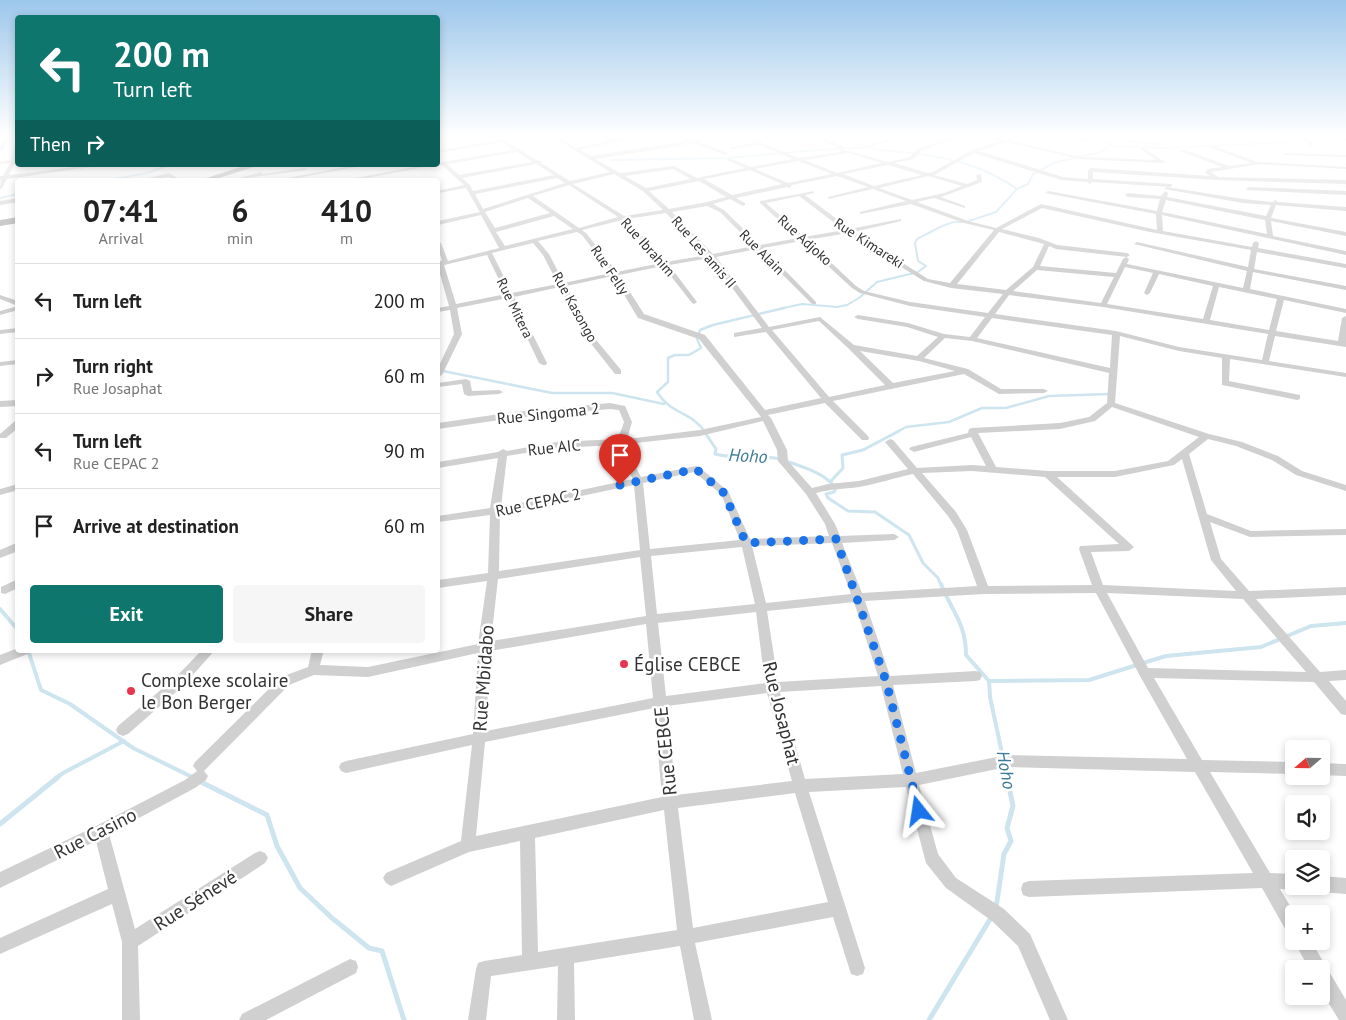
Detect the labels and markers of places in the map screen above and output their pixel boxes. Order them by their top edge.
pin [599,434,641,485]
place label: Église CEBCE [634,652,741,676]
marker: Église CEBCE [618,658,630,670]
place label: Complexe scolaire le Bon Berger [141,668,288,714]
marker: Complexe scolaire le Bon Berger [125,685,137,697]

